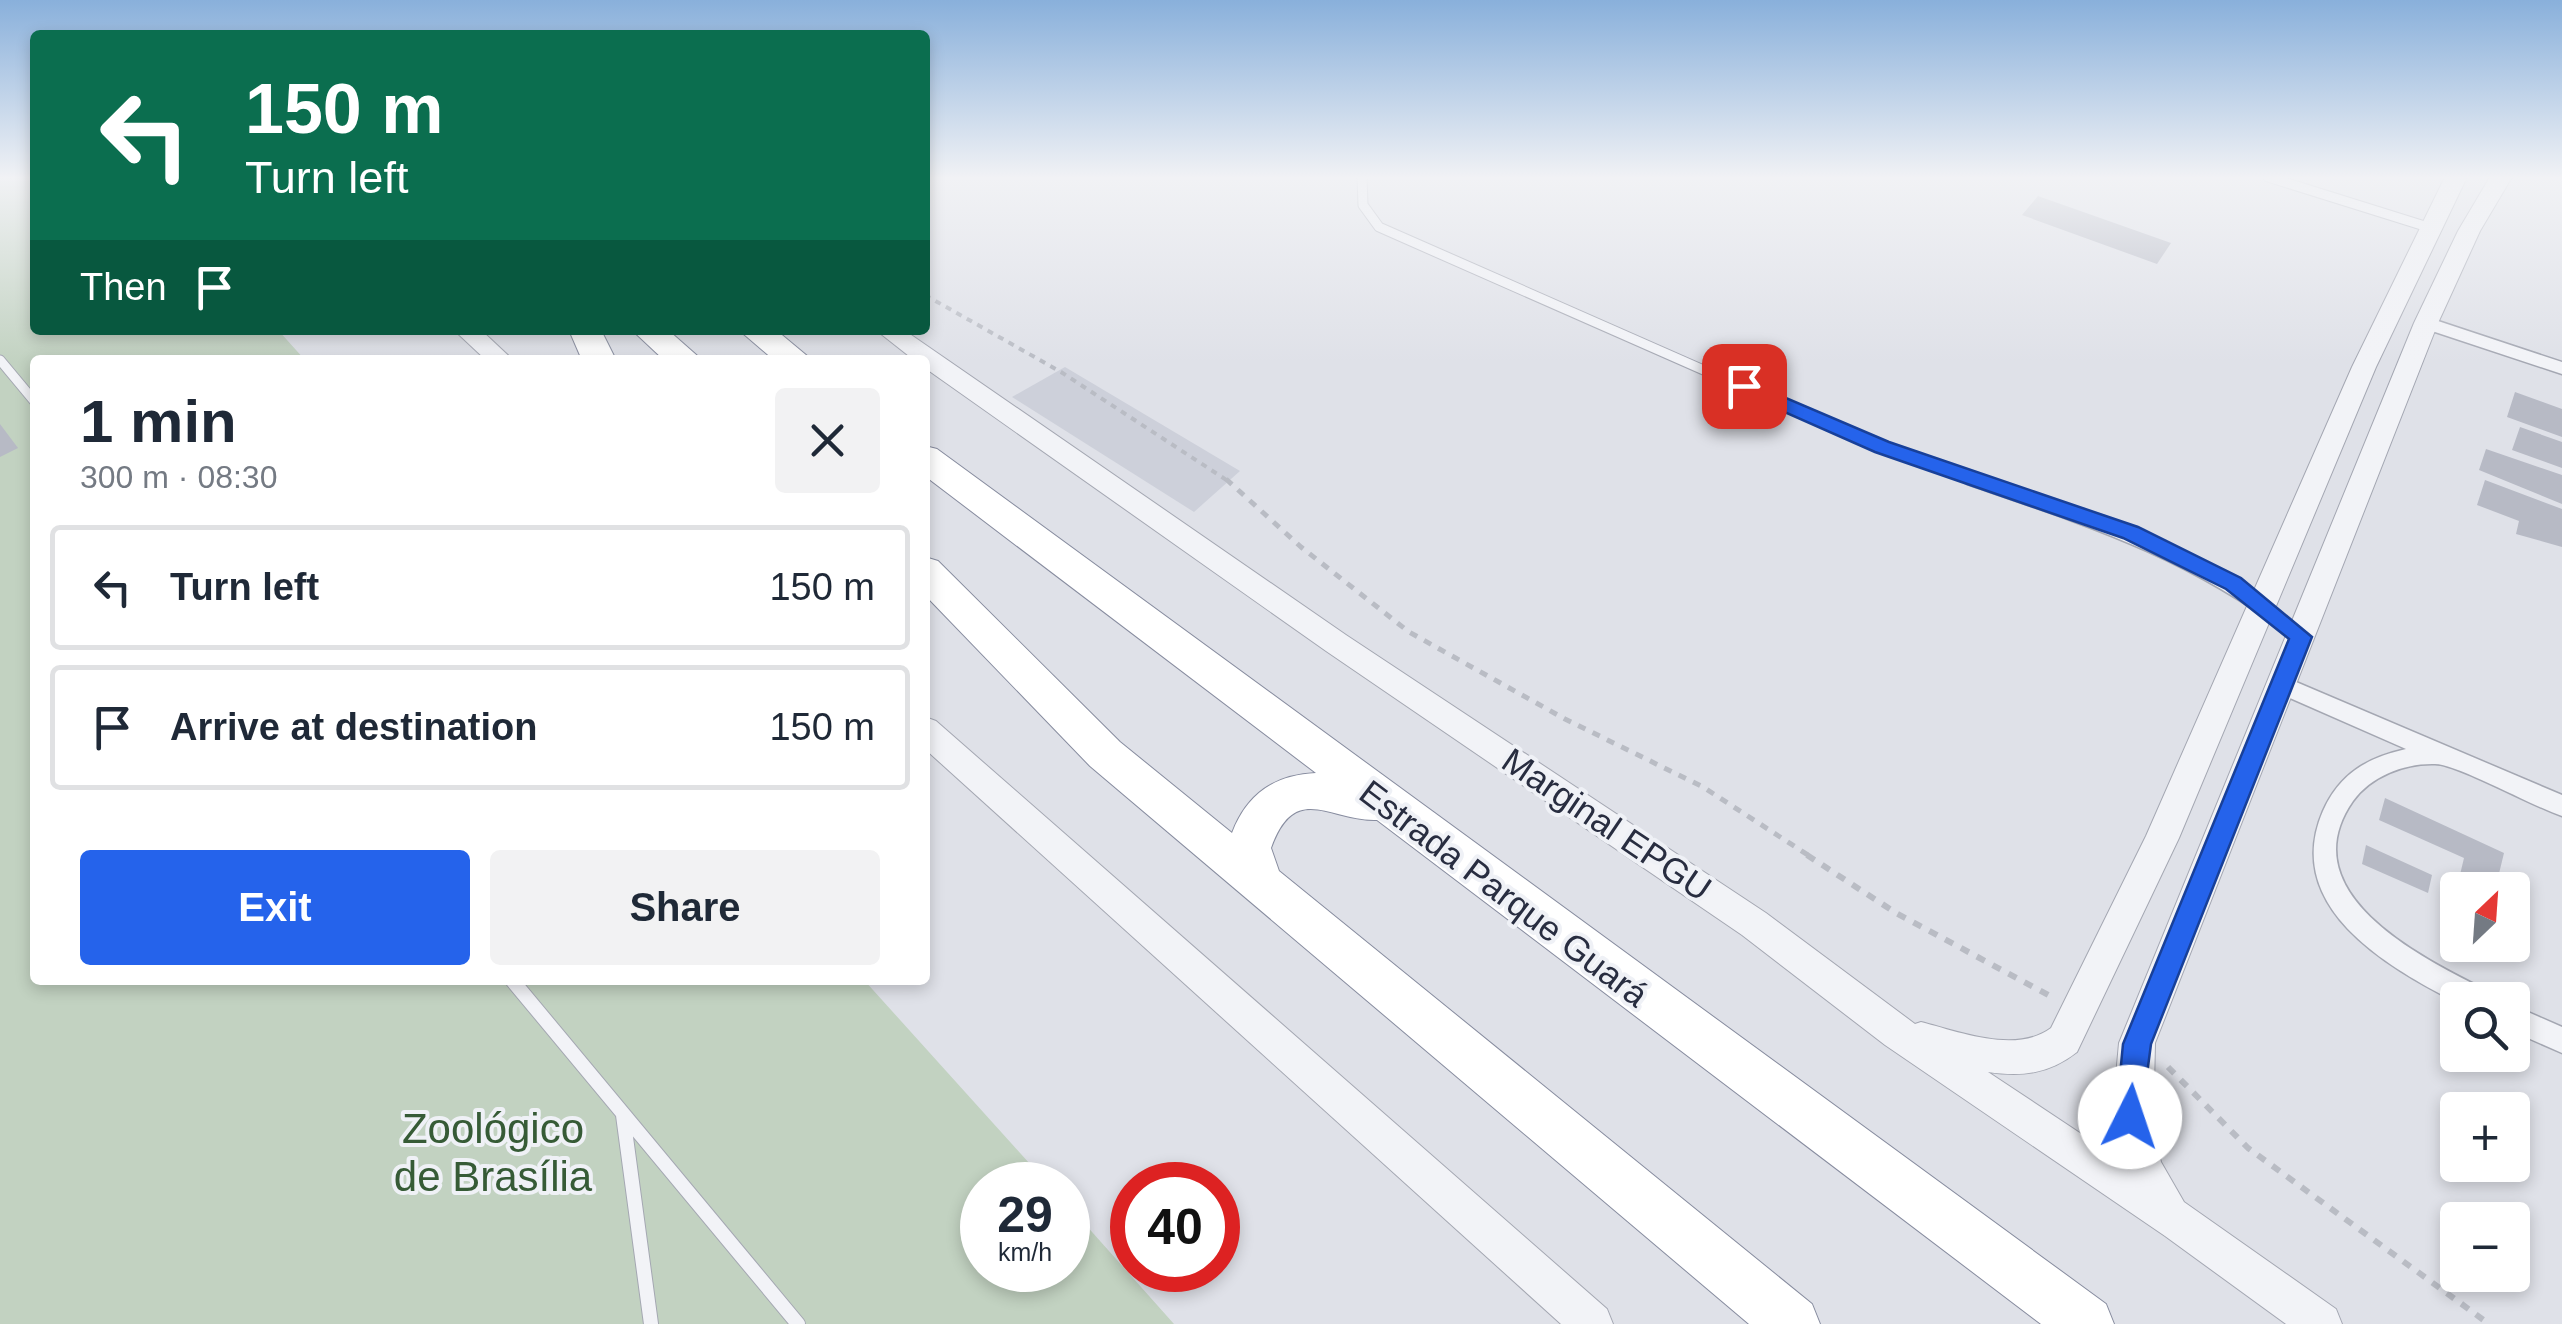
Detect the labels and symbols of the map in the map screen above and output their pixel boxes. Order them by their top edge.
pin [1702,344,1787,429]
street label: Marginal EPGU [1495,740,1719,908]
street label: Estrada Parque Guará [1352,772,1656,1014]
north arrow [2440,872,2530,962]
position arrow [2078,1065,2182,1169]
park label: Zoológico de Brasília [394,1105,593,1200]
speed limit sign: 40 [1110,1162,1240,1292]

